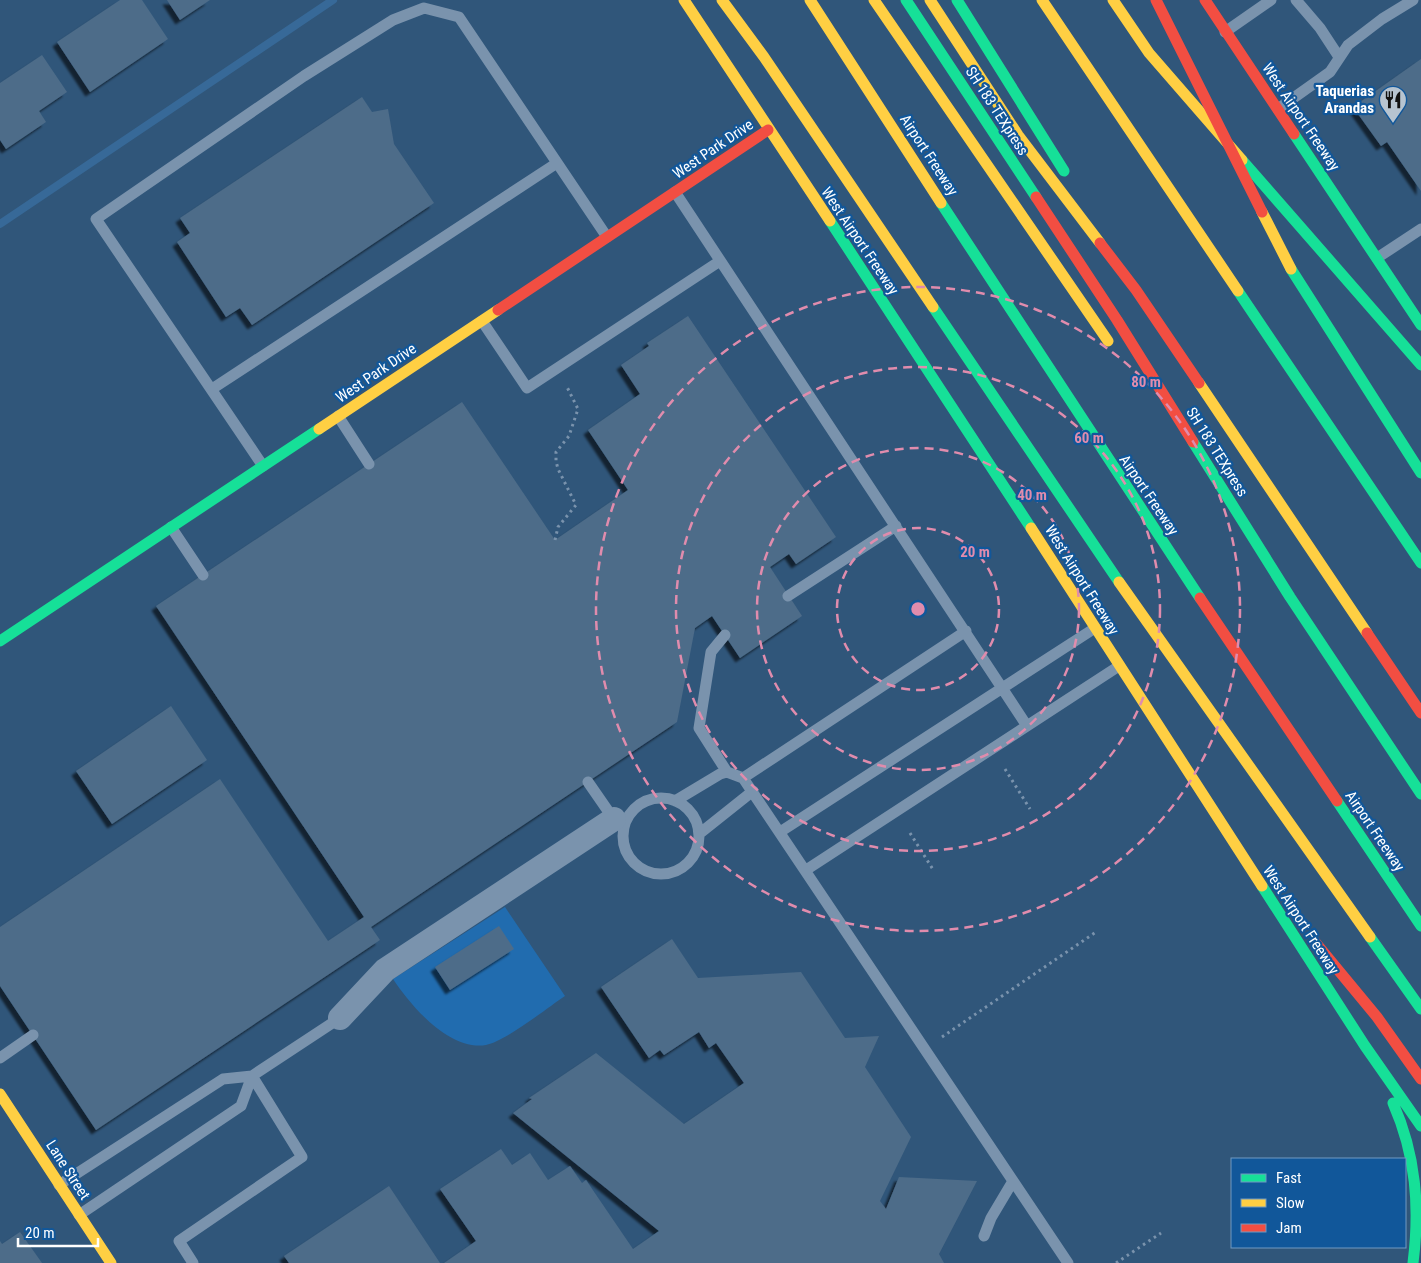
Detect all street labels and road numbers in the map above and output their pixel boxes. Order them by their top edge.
street label: West Airport Freeway [1258,60,1344,174]
street label: SH 183 TEXpress [962,63,1032,159]
street label: Airport Freeway [896,111,962,199]
street label: West Park Drive [669,116,757,182]
street label: West Airport Freeway [817,184,903,298]
street label: West Park Drive [332,340,420,406]
street label: SH 183 TEXpress [1182,404,1252,500]
street label: Airport Freeway [1116,451,1182,539]
street label: West Airport Freeway [1041,522,1123,638]
street label: Airport Freeway [1342,787,1408,875]
street label: West Airport Freeway [1259,862,1343,978]
street label: Lane Street [42,1137,94,1203]

